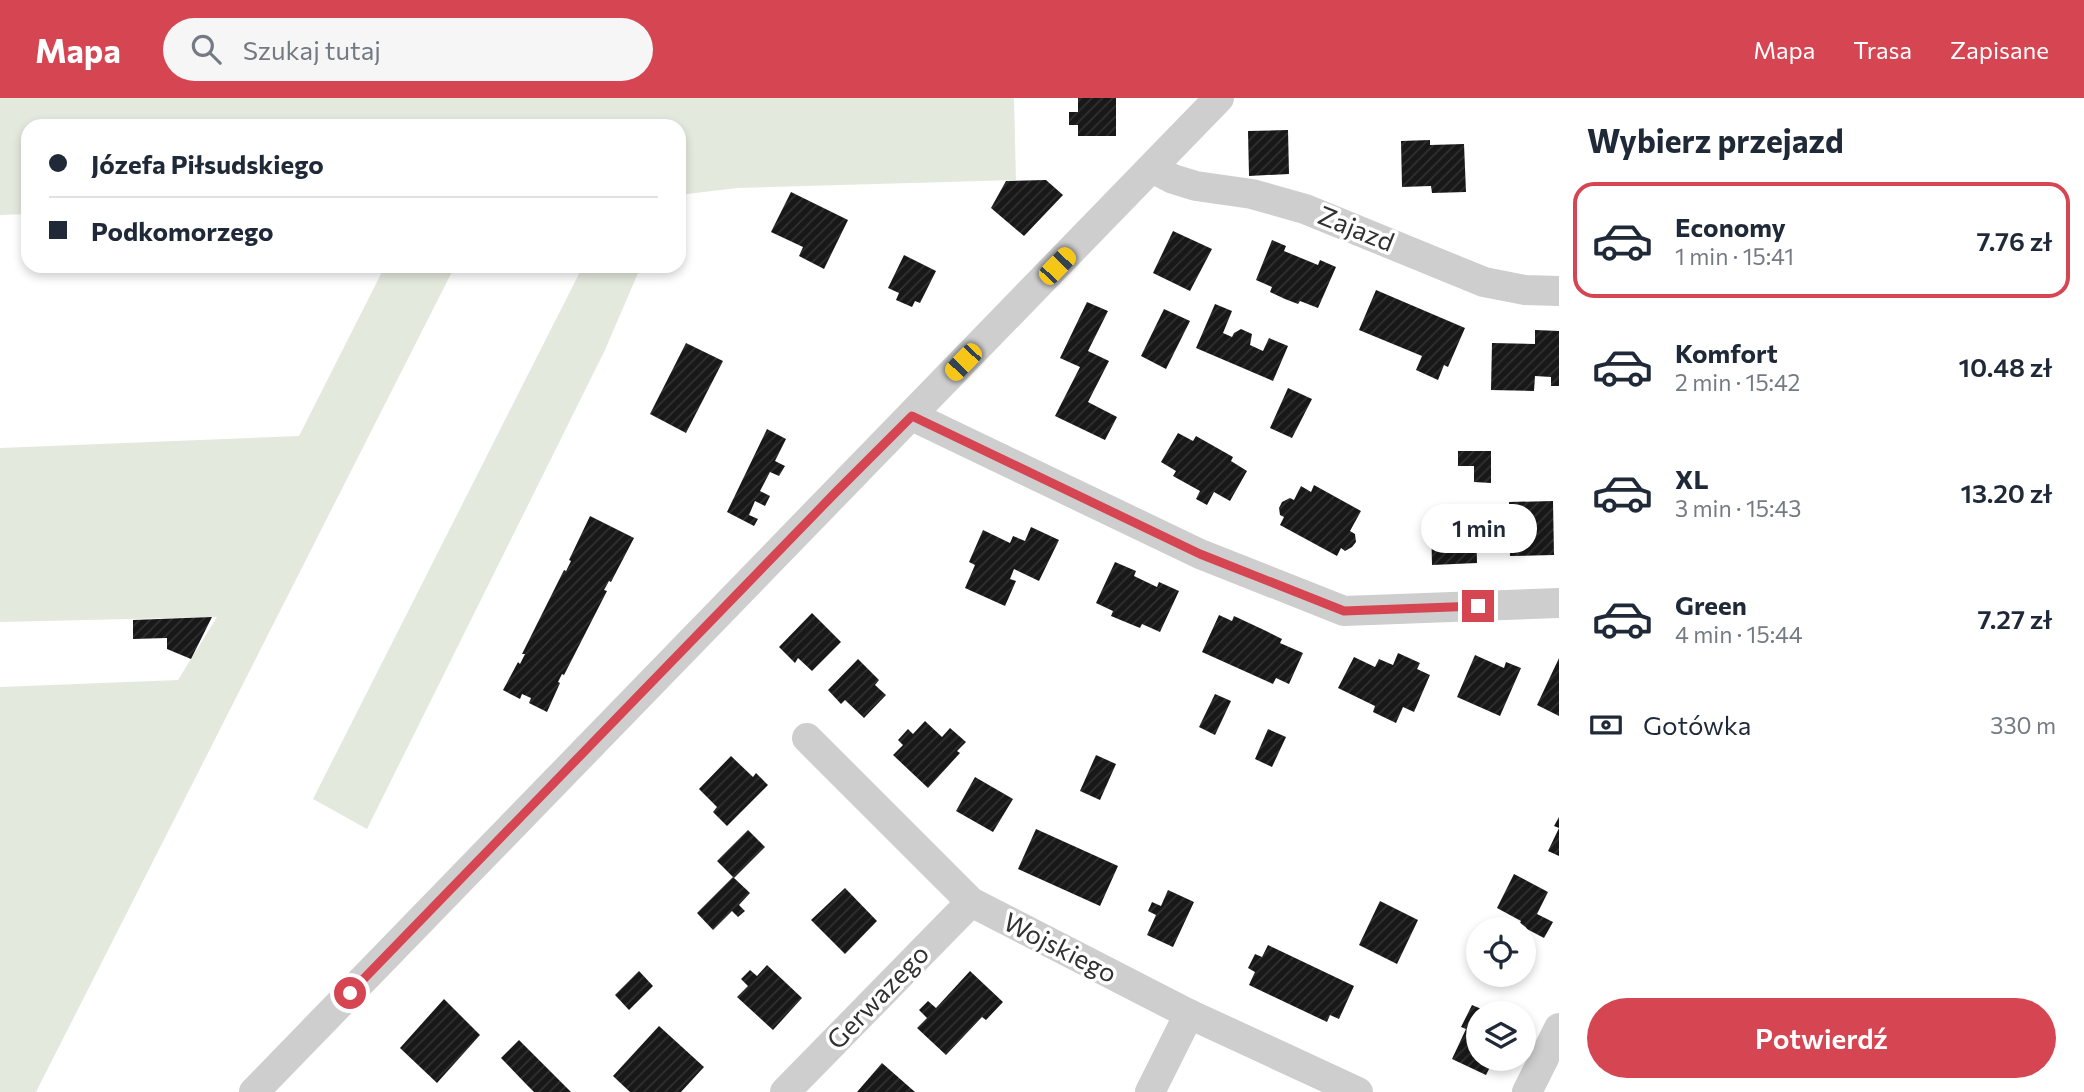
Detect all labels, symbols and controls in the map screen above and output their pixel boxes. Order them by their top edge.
search box [163,18,653,81]
text: Mapa [35,29,121,70]
icon: search [187,30,225,68]
text: Szukaj tutaj [243,34,381,65]
text: Mapa [1753,35,1815,64]
text: Trasa [1853,35,1912,64]
text: Zapisane [1950,35,2049,64]
text: Wybierz przejazd [1587,120,1844,160]
text: Józefa Piłsudskiego [91,148,324,179]
street label: Zajazd [1314,198,1399,257]
icon: car [1591,209,1654,272]
text: Economy [1675,211,1786,242]
text: Podkomorzego [91,215,274,246]
text: 7.76 zł [1977,225,2052,256]
text: 1 min · 15:41 [1675,242,1794,270]
car [1035,244,1080,288]
icon: car [1591,335,1654,398]
text: Komfort [1675,337,1778,368]
car [941,340,986,384]
text: 10.48 zł [1958,351,2052,382]
text: 2 min · 15:42 [1675,368,1800,396]
icon: car [1591,461,1654,524]
text: XL [1675,463,1709,494]
text: 13.20 zł [1960,477,2052,508]
text: 3 min · 15:43 [1675,494,1801,522]
callout: 1 min [1420,504,1536,554]
text: 1 min [1452,514,1506,542]
icon: car [1591,587,1654,650]
text: Green [1675,589,1747,620]
route end [1462,590,1494,622]
text: 7.27 zł [1978,603,2052,634]
text: 4 min · 15:44 [1675,620,1803,648]
icon: cash [1587,706,1625,744]
text: Gotówka [1643,709,1751,740]
text: 330 m [1990,711,2056,739]
street label: Wojskiego [999,905,1122,988]
map controls [1466,917,1536,1071]
button: locate [1466,917,1536,987]
street label: Gerwazego [819,937,934,1055]
route start [334,977,366,1009]
button: Potwierdź [1587,998,2056,1078]
button: layers [1466,1001,1536,1071]

